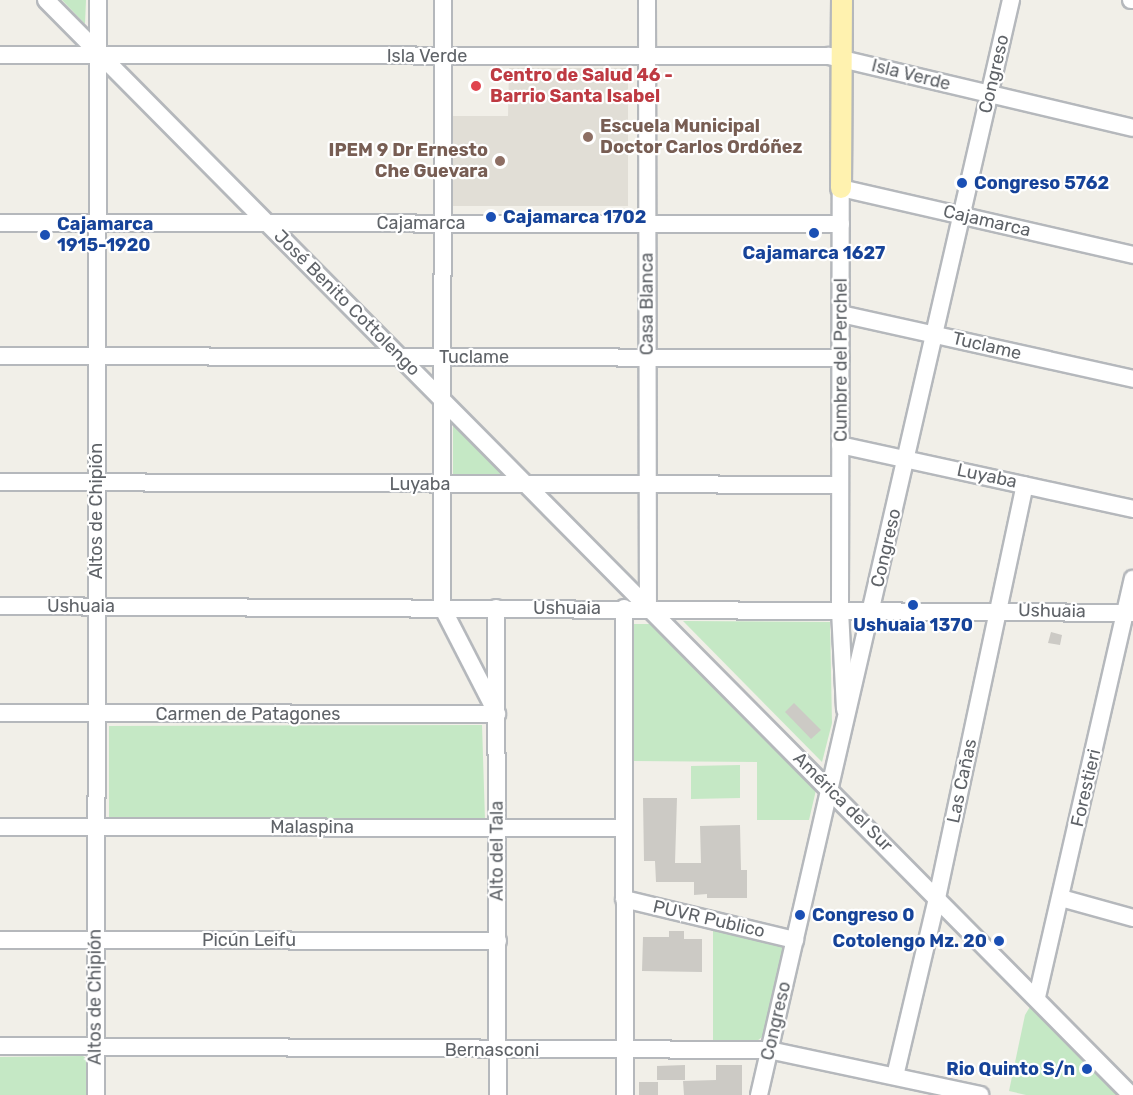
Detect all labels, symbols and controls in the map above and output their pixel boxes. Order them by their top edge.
street label: Congreso [974,32,1014,116]
street label: Isla Verde [386,45,468,67]
street label: Isla Verde [869,55,953,95]
place label: Centro de Salud 46 - Barrio Santa Isabel [490,65,673,107]
marker: Centro de Salud 46 - Barrio Santa Isabel [467,77,485,95]
place label: Escuela Municipal Doctor Carlos Ordóñez [600,116,803,158]
marker: Escuela Municipal Doctor Carlos Ordóñez [581,130,595,144]
place label: IPEM 9 Dr Ernesto Che Guevara [328,140,488,182]
marker: IPEM 9 Dr Ernesto Che Guevara [493,154,507,168]
place label: Congreso 5762 [974,172,1109,194]
marker: Congreso 5762 [955,176,969,190]
street label: Cajamarca [941,200,1033,242]
place label: Cajamarca 1702 [503,206,646,228]
marker: Cajamarca 1702 [484,210,498,224]
street label: Cajamarca [376,212,466,234]
place label: Cajamarca 1915-1920 [57,214,153,256]
street label: José Benito Cottolengo [269,225,425,381]
marker: Cajamarca 1627 [807,226,821,240]
marker: Cajamarca 1915-1920 [38,228,52,242]
place label: Cajamarca 1627 [743,242,885,264]
street label: Casa Blanca [636,253,658,355]
street label: Cumbre del Perchel [830,278,852,442]
street label: Tuclame [950,328,1024,364]
street label: Tuclame [439,346,509,368]
street label: Altos de Chipión [85,443,107,579]
street label: Luyaba [955,459,1019,493]
street label: Luyaba [390,473,450,495]
street label: Congreso [866,506,906,590]
street label: Ushuaia [47,595,115,617]
street label: Ushuaia [533,597,601,619]
marker: Ushuaia 1370 [906,598,920,612]
street label: Ushuaia [1018,600,1086,622]
place label: Ushuaia 1370 [853,614,973,636]
street label: Carmen de Patagones [156,703,340,725]
street label: Las Cañas [943,737,981,825]
street label: Forestieri [1067,747,1105,829]
street label: América del Sur [789,748,897,856]
street label: Alto del Tala [486,801,508,901]
street label: Malaspina [270,816,354,838]
street label: PUVR Publico [651,896,767,942]
place label: Congreso 0 [812,904,914,926]
marker: Congreso 0 [793,908,807,922]
street label: Altos de Chipión [84,929,106,1065]
street label: Picún Leifu [202,929,296,951]
place label: Cotolengo Mz. 20 [833,930,987,952]
marker: Cotolengo Mz. 20 [992,934,1006,948]
street label: Congreso [756,979,796,1063]
street label: Bernasconi [445,1039,539,1061]
place label: Rio Quinto S/n [946,1058,1075,1080]
marker: Rio Quinto S/n [1080,1062,1094,1076]

